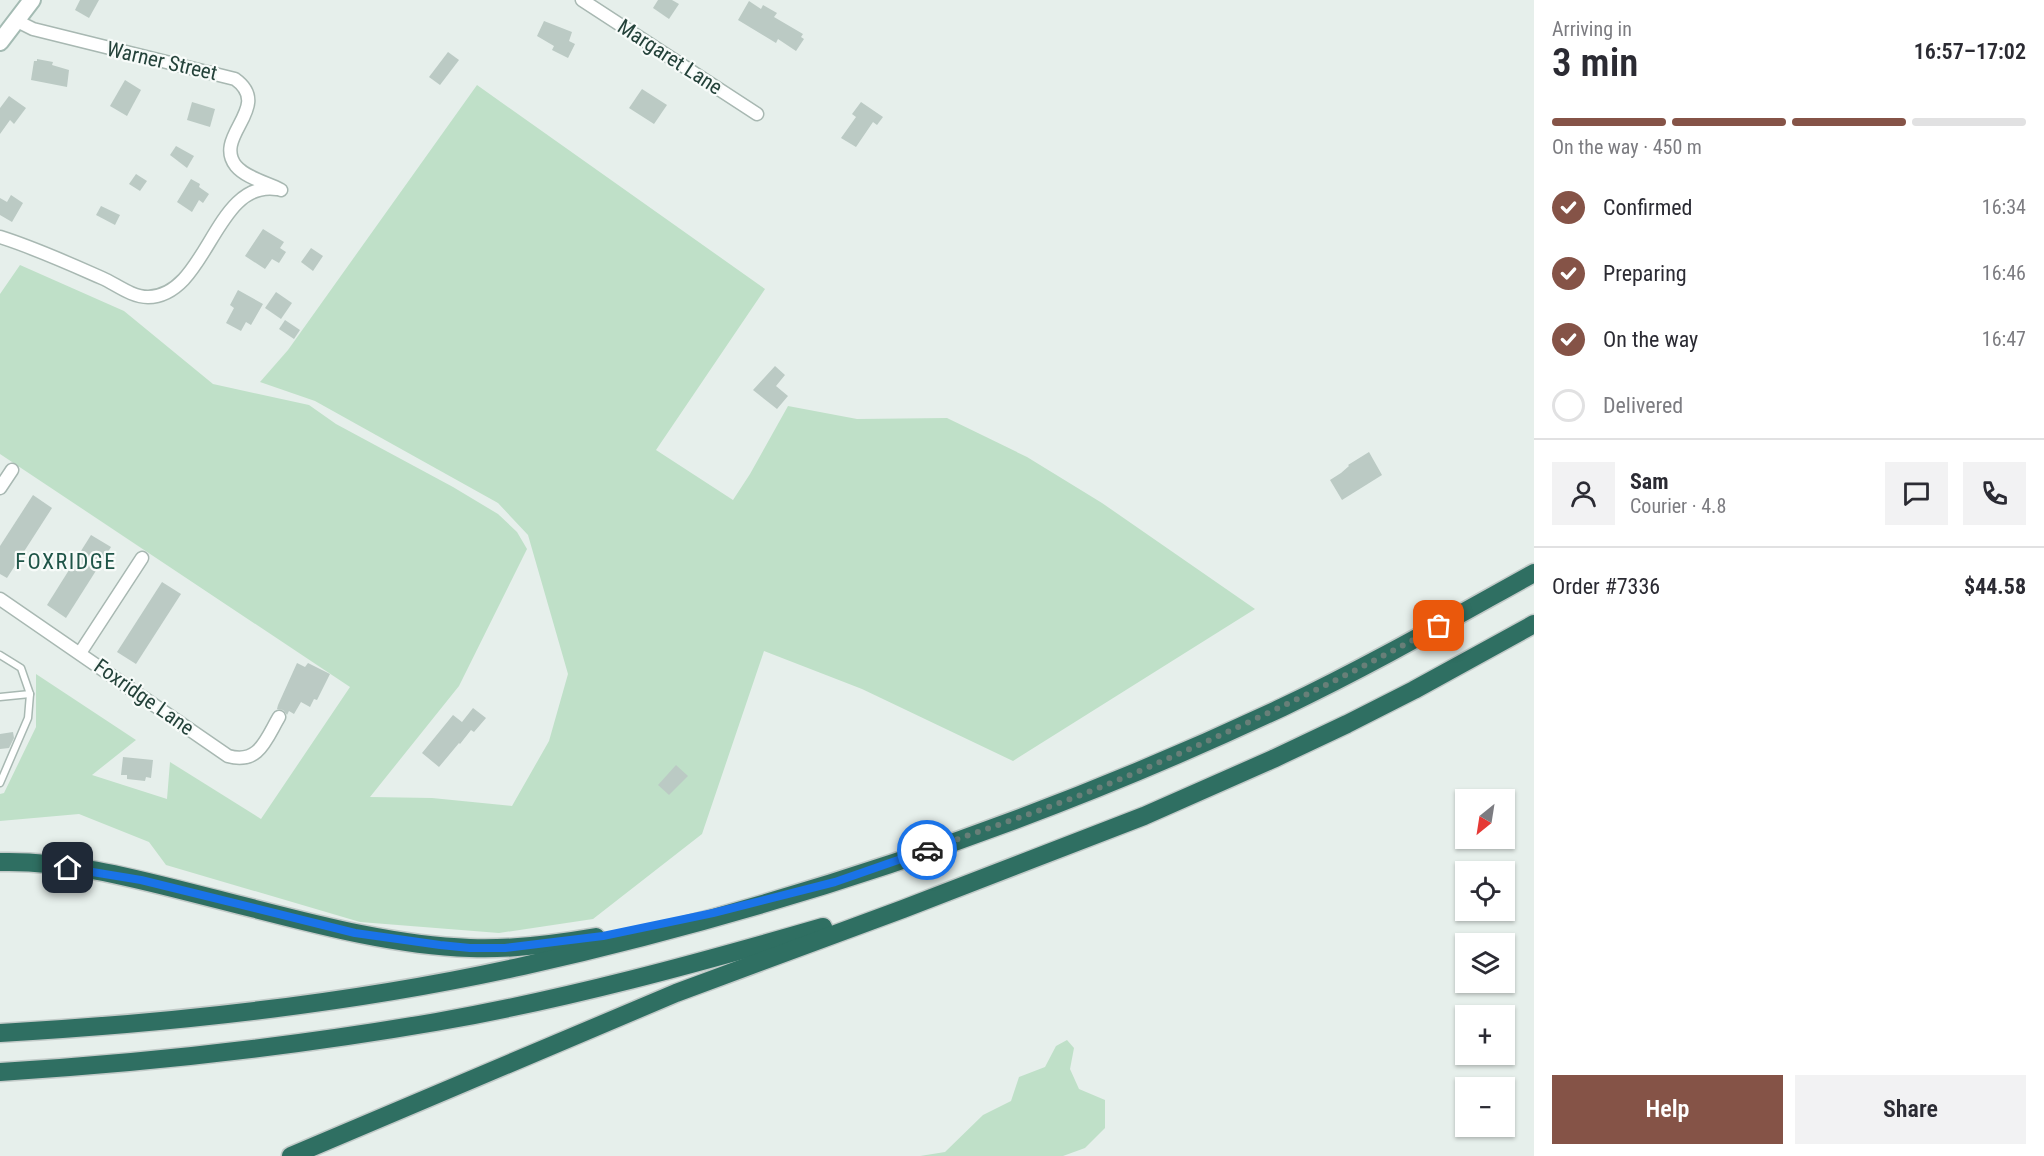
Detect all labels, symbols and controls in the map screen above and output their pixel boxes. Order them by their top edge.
street label: Margaret Lane [613,14,727,100]
text: Arriving in [1552,17,1632,41]
street label: Warner Street [104,37,220,85]
text: 16:57–17:02 [1914,39,2026,64]
text: 3 min [1552,40,1638,86]
text: On the way · 450 m [1552,135,1702,159]
icon: check [1552,191,1585,224]
text: Confirmed [1603,195,1692,220]
text: 16:34 [1982,195,2026,219]
icon: check [1552,257,1585,290]
text: Preparing [1603,261,1687,286]
text: 16:46 [1982,261,2026,285]
icon: check [1552,323,1585,356]
text: On the way [1603,327,1698,352]
text: 16:47 [1982,327,2026,351]
text: Delivered [1603,393,1683,418]
button: person [1552,462,1615,525]
button: chat [1885,462,1948,525]
button: phone [1963,462,2026,525]
text: Sam [1630,469,1669,494]
text: Courier · 4.8 [1630,494,1726,518]
district label: FOXRIDGE [15,549,117,574]
text: Order #7336 [1552,574,1660,599]
text: $44.58 [1964,574,2026,599]
pin [1413,600,1464,651]
icon: bag [1422,609,1455,642]
street label: Foxridge Lane [90,654,199,740]
north arrow [1455,789,1515,849]
map controls [1455,789,1515,1137]
courier [897,820,957,880]
icon: car [911,834,944,867]
pin [42,842,93,893]
icon: home [51,851,84,884]
button: locate [1455,861,1515,921]
button: layers [1455,933,1515,993]
button: + [1455,1005,1515,1065]
button: Help [1552,1075,1783,1144]
button: Share [1795,1075,2026,1144]
button: − [1455,1077,1515,1137]

